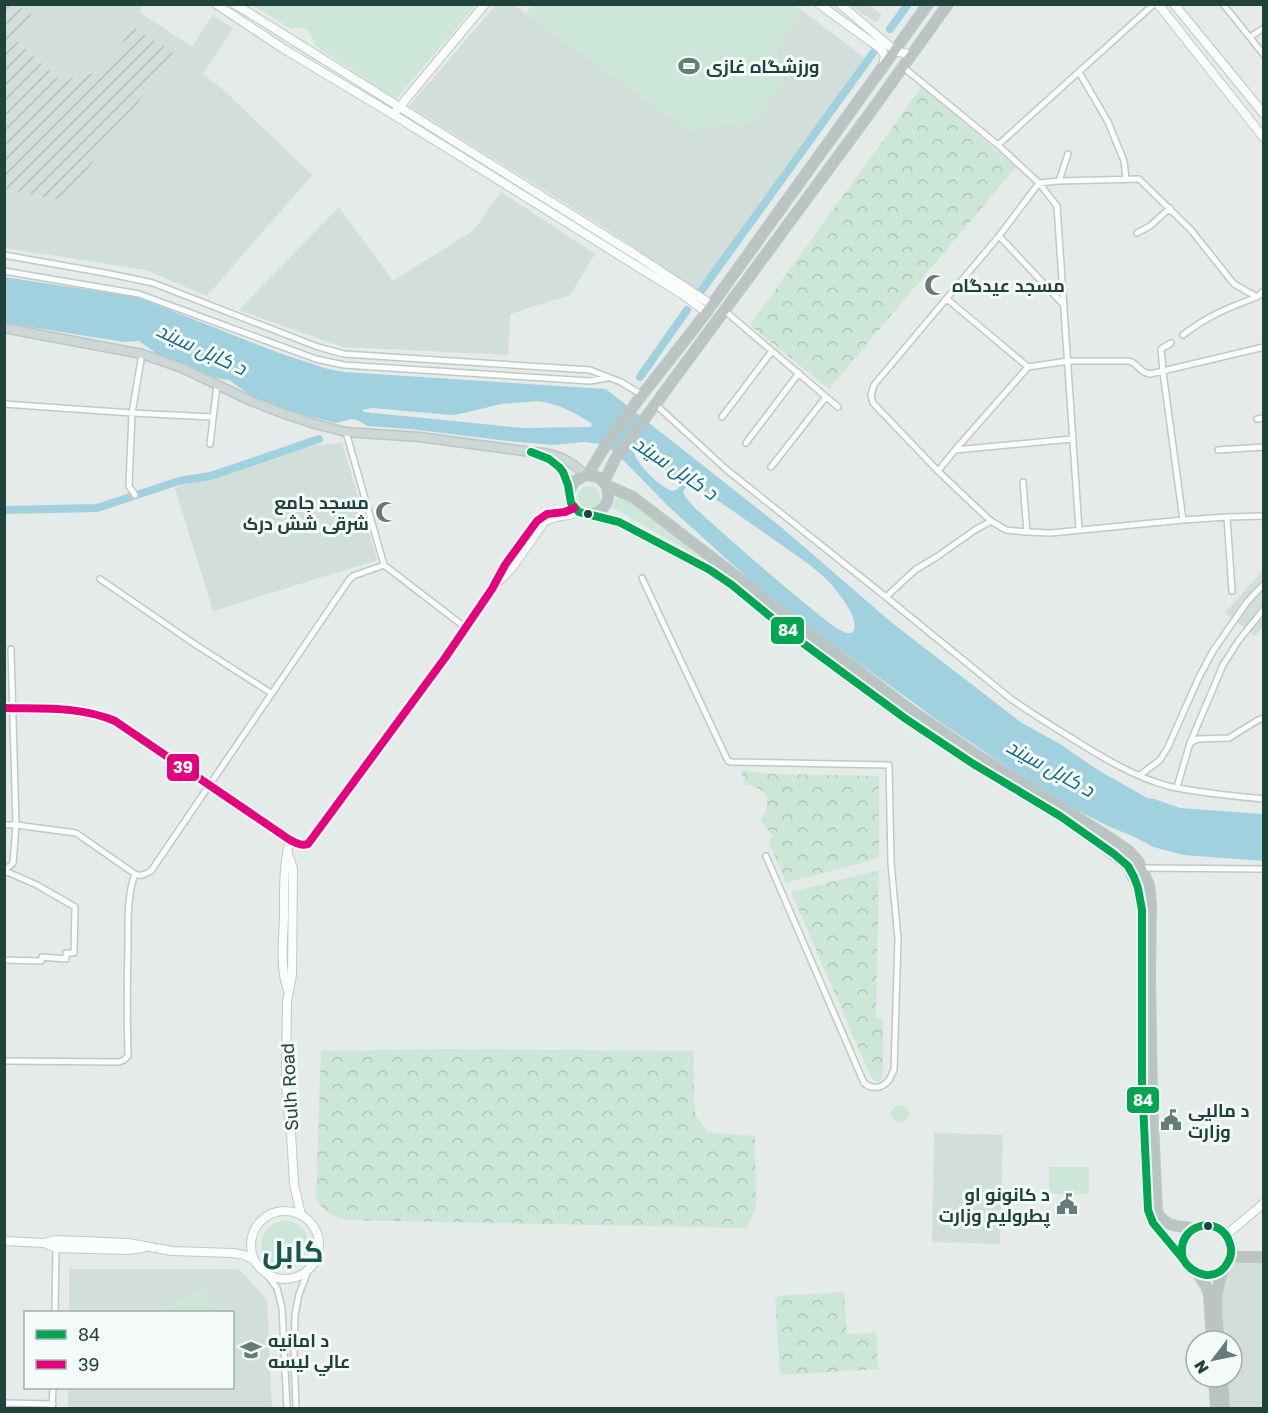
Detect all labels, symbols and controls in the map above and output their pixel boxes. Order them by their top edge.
sports icon: ورزشگاه غازی [677,54,701,78]
place label: ورزشگاه غازی [706,55,819,78]
mosque icon: مسجد عیدگاه [923,273,947,297]
place label: مسجد عیدگاه [952,274,1065,296]
water label: د کابل سيند [153,317,252,381]
water label: د کابل سيند [629,430,724,505]
place label: مسجد جامع شرقی شش درک [243,491,369,535]
mosque icon: مسجد جامع شرقی شش درک [374,500,398,524]
unlabelled marker [582,508,594,520]
line badge: 84 [770,616,805,645]
text: 84 [778,620,798,640]
water label: د کابل سيند [1003,733,1100,802]
line badge: 39 [166,753,200,782]
text: 39 [173,757,193,777]
street label: Sulh Road [276,1043,302,1131]
line badge: 84 [1126,1086,1160,1114]
text: 84 [1133,1090,1153,1110]
place label: د مالیی وزارت [1188,1099,1249,1143]
public building icon: د مالیی وزارت [1159,1108,1183,1132]
place label: د کانونو او پطرولیم وزارت [939,1183,1050,1228]
public building icon: د کانونو او پطرولیم وزارت [1055,1192,1079,1216]
unlabelled marker [1202,1220,1214,1232]
district label: کابل [262,1233,324,1270]
legend [24,1311,234,1389]
text: 84 [78,1323,100,1345]
place label: د امانیه عالي لیسه [268,1329,350,1377]
north arrow [1184,1329,1244,1389]
school or university icon: د امانیه عالي لیسه [239,1338,263,1362]
text: 39 [78,1353,99,1375]
text: N [1190,1356,1213,1377]

